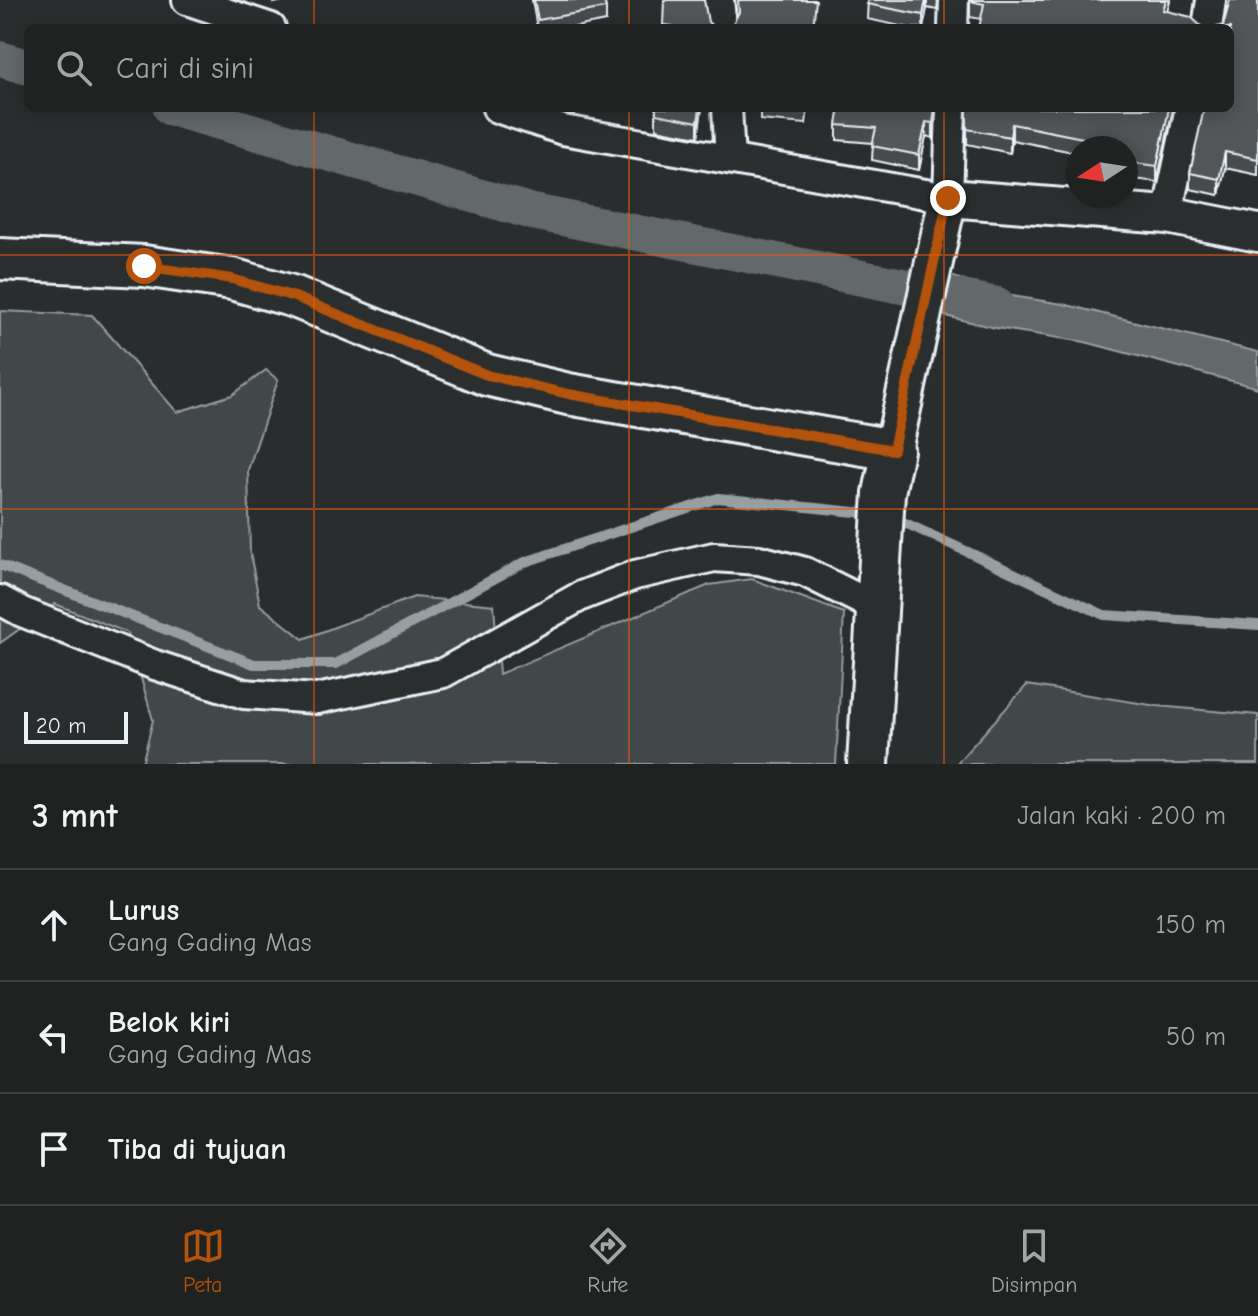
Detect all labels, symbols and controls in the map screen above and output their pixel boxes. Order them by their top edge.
search box [24,24,1234,112]
icon: search [52,46,96,90]
text: Cari di sini [116,51,254,86]
north arrow [1066,136,1138,208]
route end [930,180,966,216]
route start [126,248,162,284]
scale bar [24,708,128,744]
text: 20 m [36,713,86,739]
text: 3 mnt [32,796,118,836]
text: Jalan kaki · 200 m [1017,801,1226,831]
text: Lurus [108,893,179,928]
icon: ahead [32,903,76,947]
text: 150 m [1156,910,1226,940]
text: Gang Gading Mas [108,928,311,958]
text: Belok kiri [108,1005,230,1040]
icon: left [32,1015,76,1059]
text: 50 m [1166,1022,1226,1052]
text: Gang Gading Mas [108,1040,311,1070]
icon: arrive [32,1127,76,1171]
text: Tiba di tujuan [108,1132,287,1167]
tab: Peta [181,1224,225,1298]
tab: Rute [586,1224,630,1298]
tab: Disimpan [991,1224,1077,1298]

